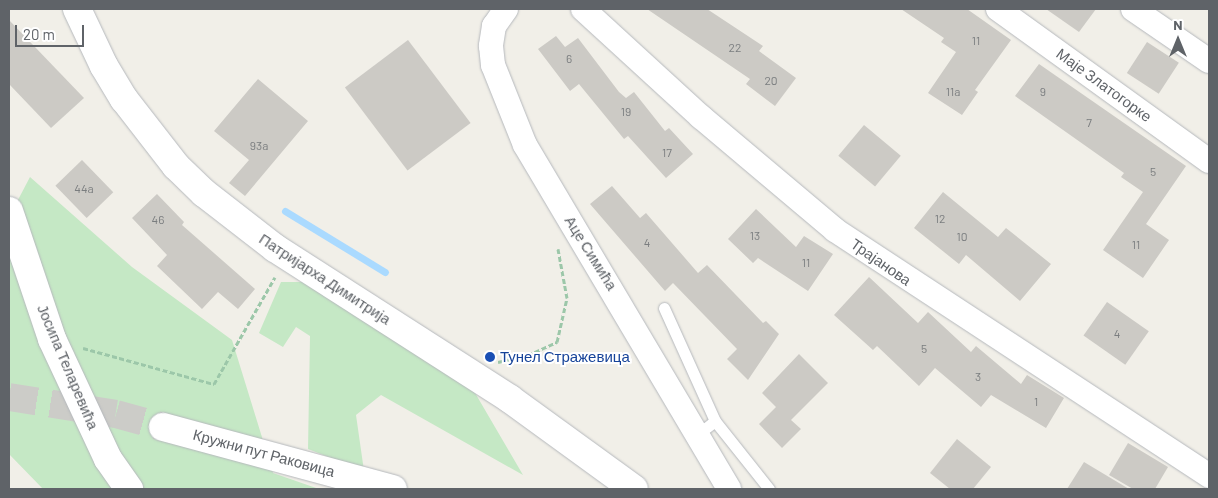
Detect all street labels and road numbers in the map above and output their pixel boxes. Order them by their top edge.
street label: Маје Златогорке [1053,44,1155,126]
street label: Аце Симића [561,212,621,294]
street label: Патријарха Димитрија [256,230,394,328]
street label: Трајанова [847,235,915,289]
street label: Јосипа Теларевића [34,302,102,432]
street label: Кружни пут Раковица [191,425,337,481]

